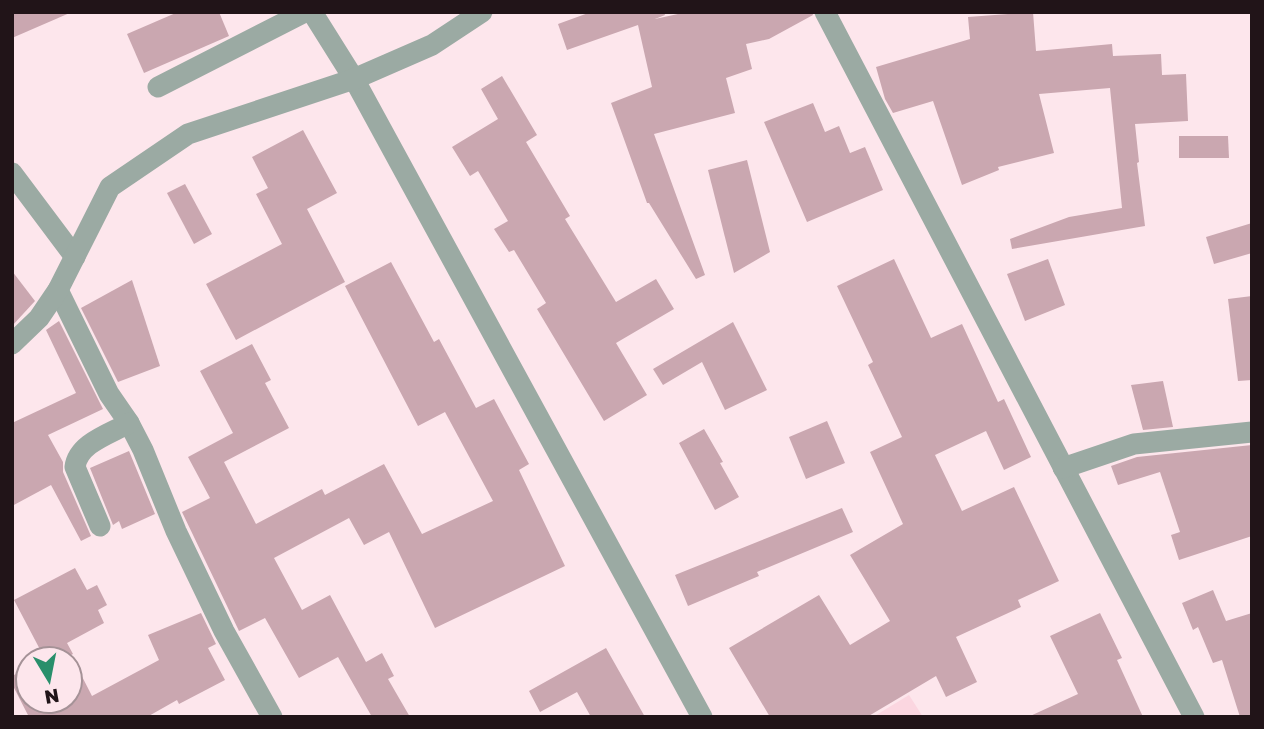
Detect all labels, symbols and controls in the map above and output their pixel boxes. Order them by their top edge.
north arrow [14,645,84,715]
text: N [43,685,61,710]

